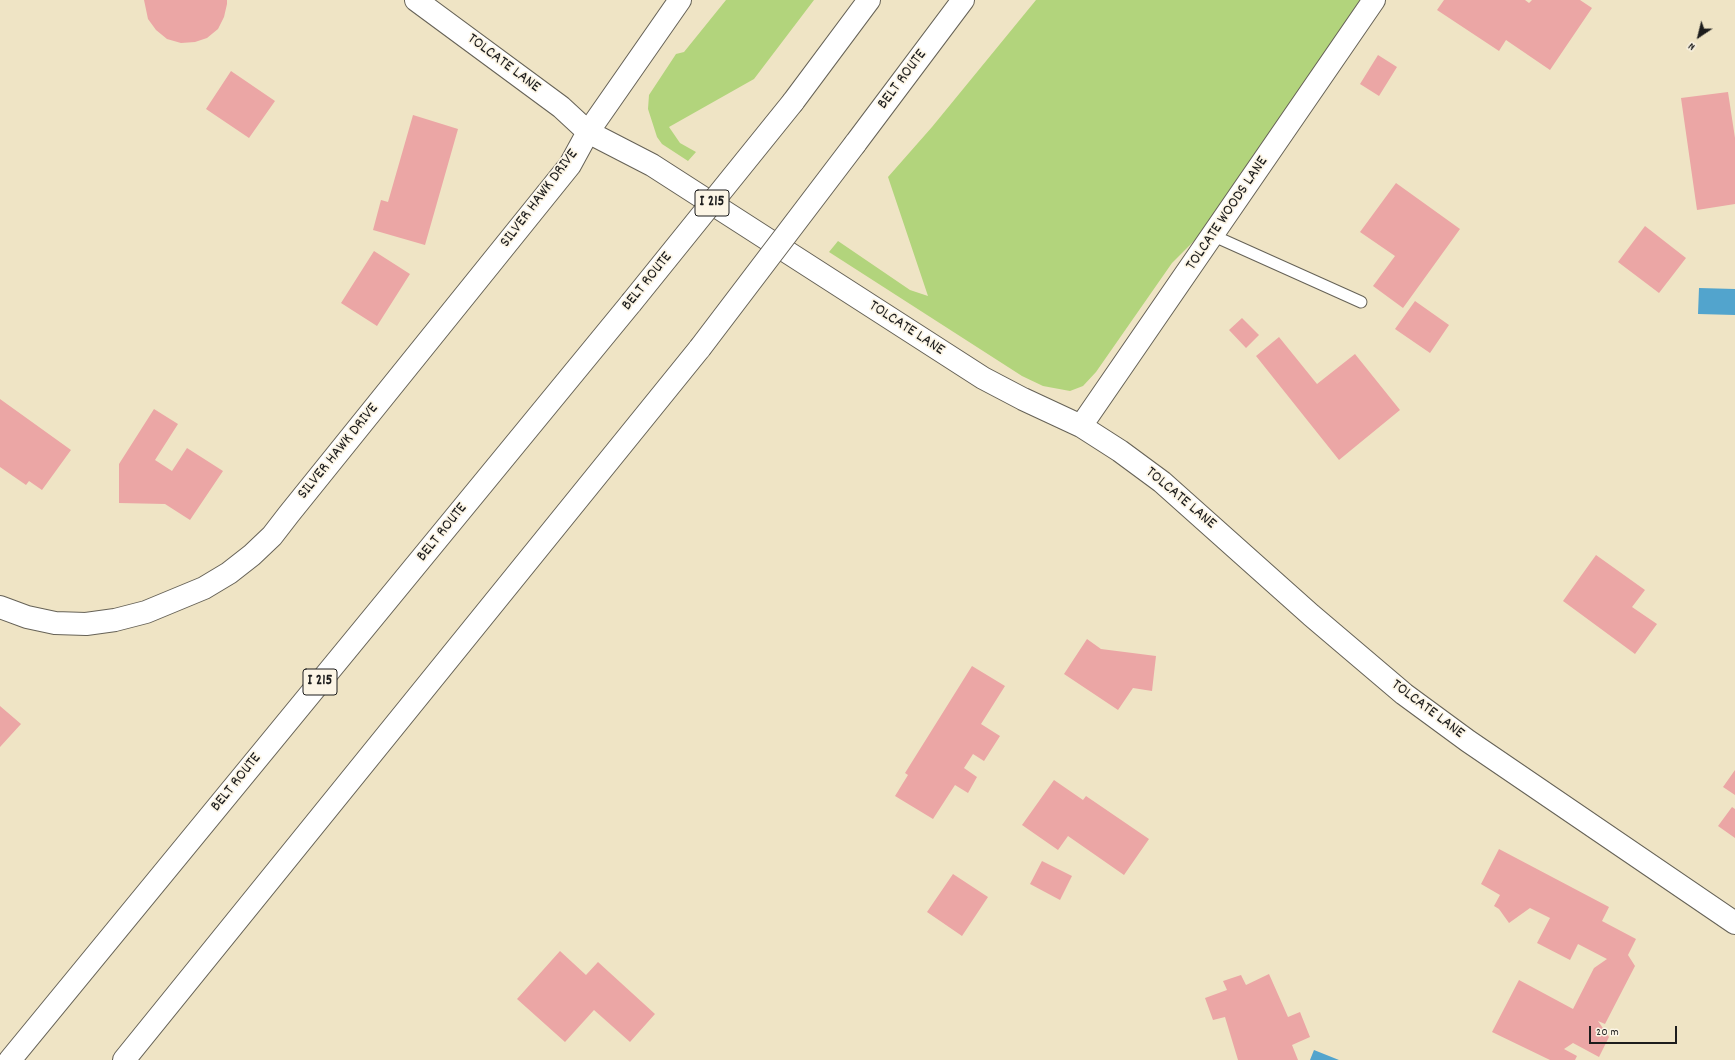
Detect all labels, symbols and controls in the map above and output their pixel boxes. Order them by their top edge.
north arrow [1679,16,1719,56]
street label: TOLCATE LANE [463,30,543,98]
text: N [1685,38,1699,54]
street label: BELT ROUTE [874,46,932,114]
street label: SILVER HAWK DRIVE [497,146,583,252]
street label: TOLCATE WOODS LANE [1183,153,1273,275]
road number: I 215 [695,190,729,216]
street label: BELT ROUTE [619,249,677,315]
street label: TOLCATE LANE [864,297,948,361]
street label: SILVER HAWK DRIVE [294,400,384,504]
street label: TOLCATE LANE [1141,464,1219,534]
street label: BELT ROUTE [414,500,472,566]
road number: I 215 [303,669,337,695]
street label: TOLCATE LANE [1387,676,1467,744]
street label: BELT ROUTE [208,750,266,816]
scale bar [1591,1018,1679,1044]
text: 20 m [1596,1024,1619,1041]

